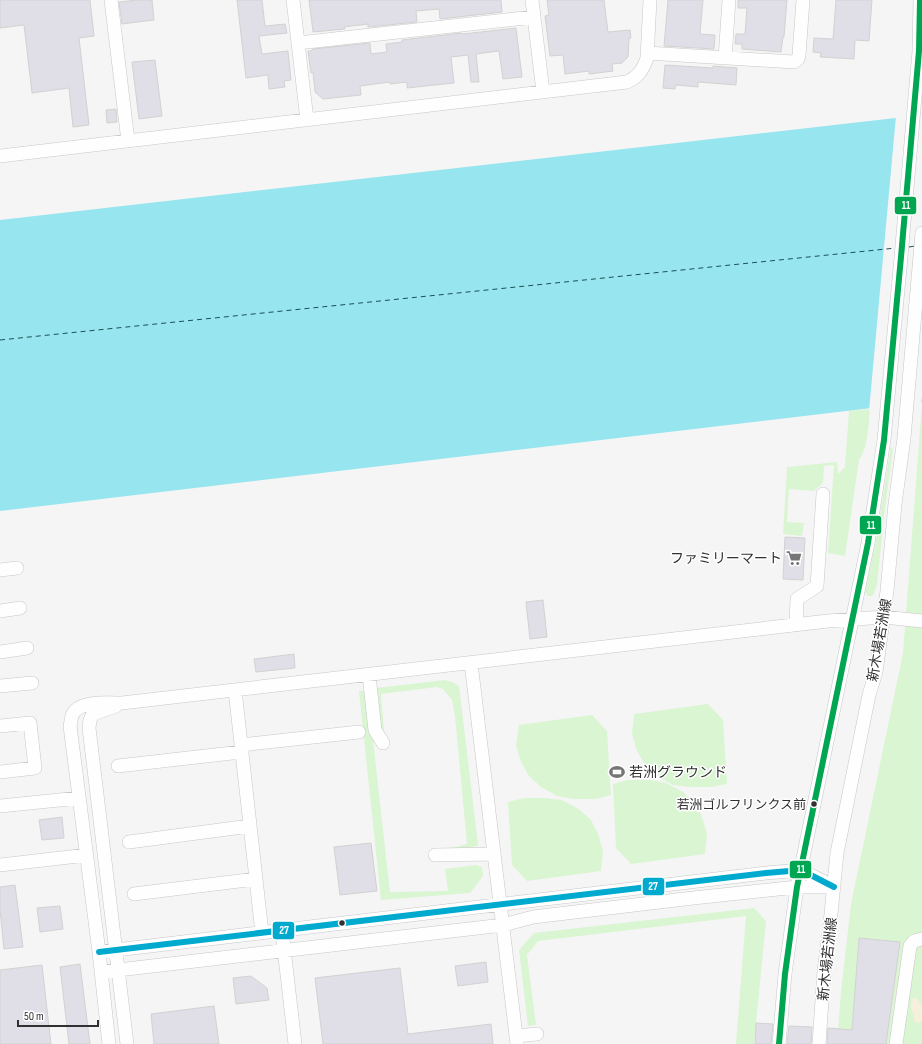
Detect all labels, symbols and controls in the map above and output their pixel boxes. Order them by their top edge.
line badge: 11 [894,196,917,215]
text: 11 [902,199,911,212]
line badge: 11 [859,515,882,535]
text: 11 [867,519,876,532]
supermarket icon: ファミリーマート [785,549,803,567]
place label: ファミリーマート [670,550,782,567]
street label: 新木場若洲線 [864,597,895,683]
sports icon: 若洲グラウンド [608,763,626,781]
place label: 若洲グラウンド [629,764,727,781]
place label: 若洲ゴルフリンクス前 [676,797,806,813]
marker: 若洲ゴルフリンクス前 [809,799,819,809]
line badge: 11 [789,860,812,879]
text: 11 [797,863,806,876]
line badge: 27 [642,877,665,896]
text: 27 [648,880,658,893]
street label: 新木場若洲線 [815,916,840,1002]
unlabelled marker [337,918,347,928]
line badge: 27 [272,921,295,940]
text: 27 [279,924,289,937]
scale bar [18,1002,98,1028]
text: 50 m [24,1009,44,1024]

